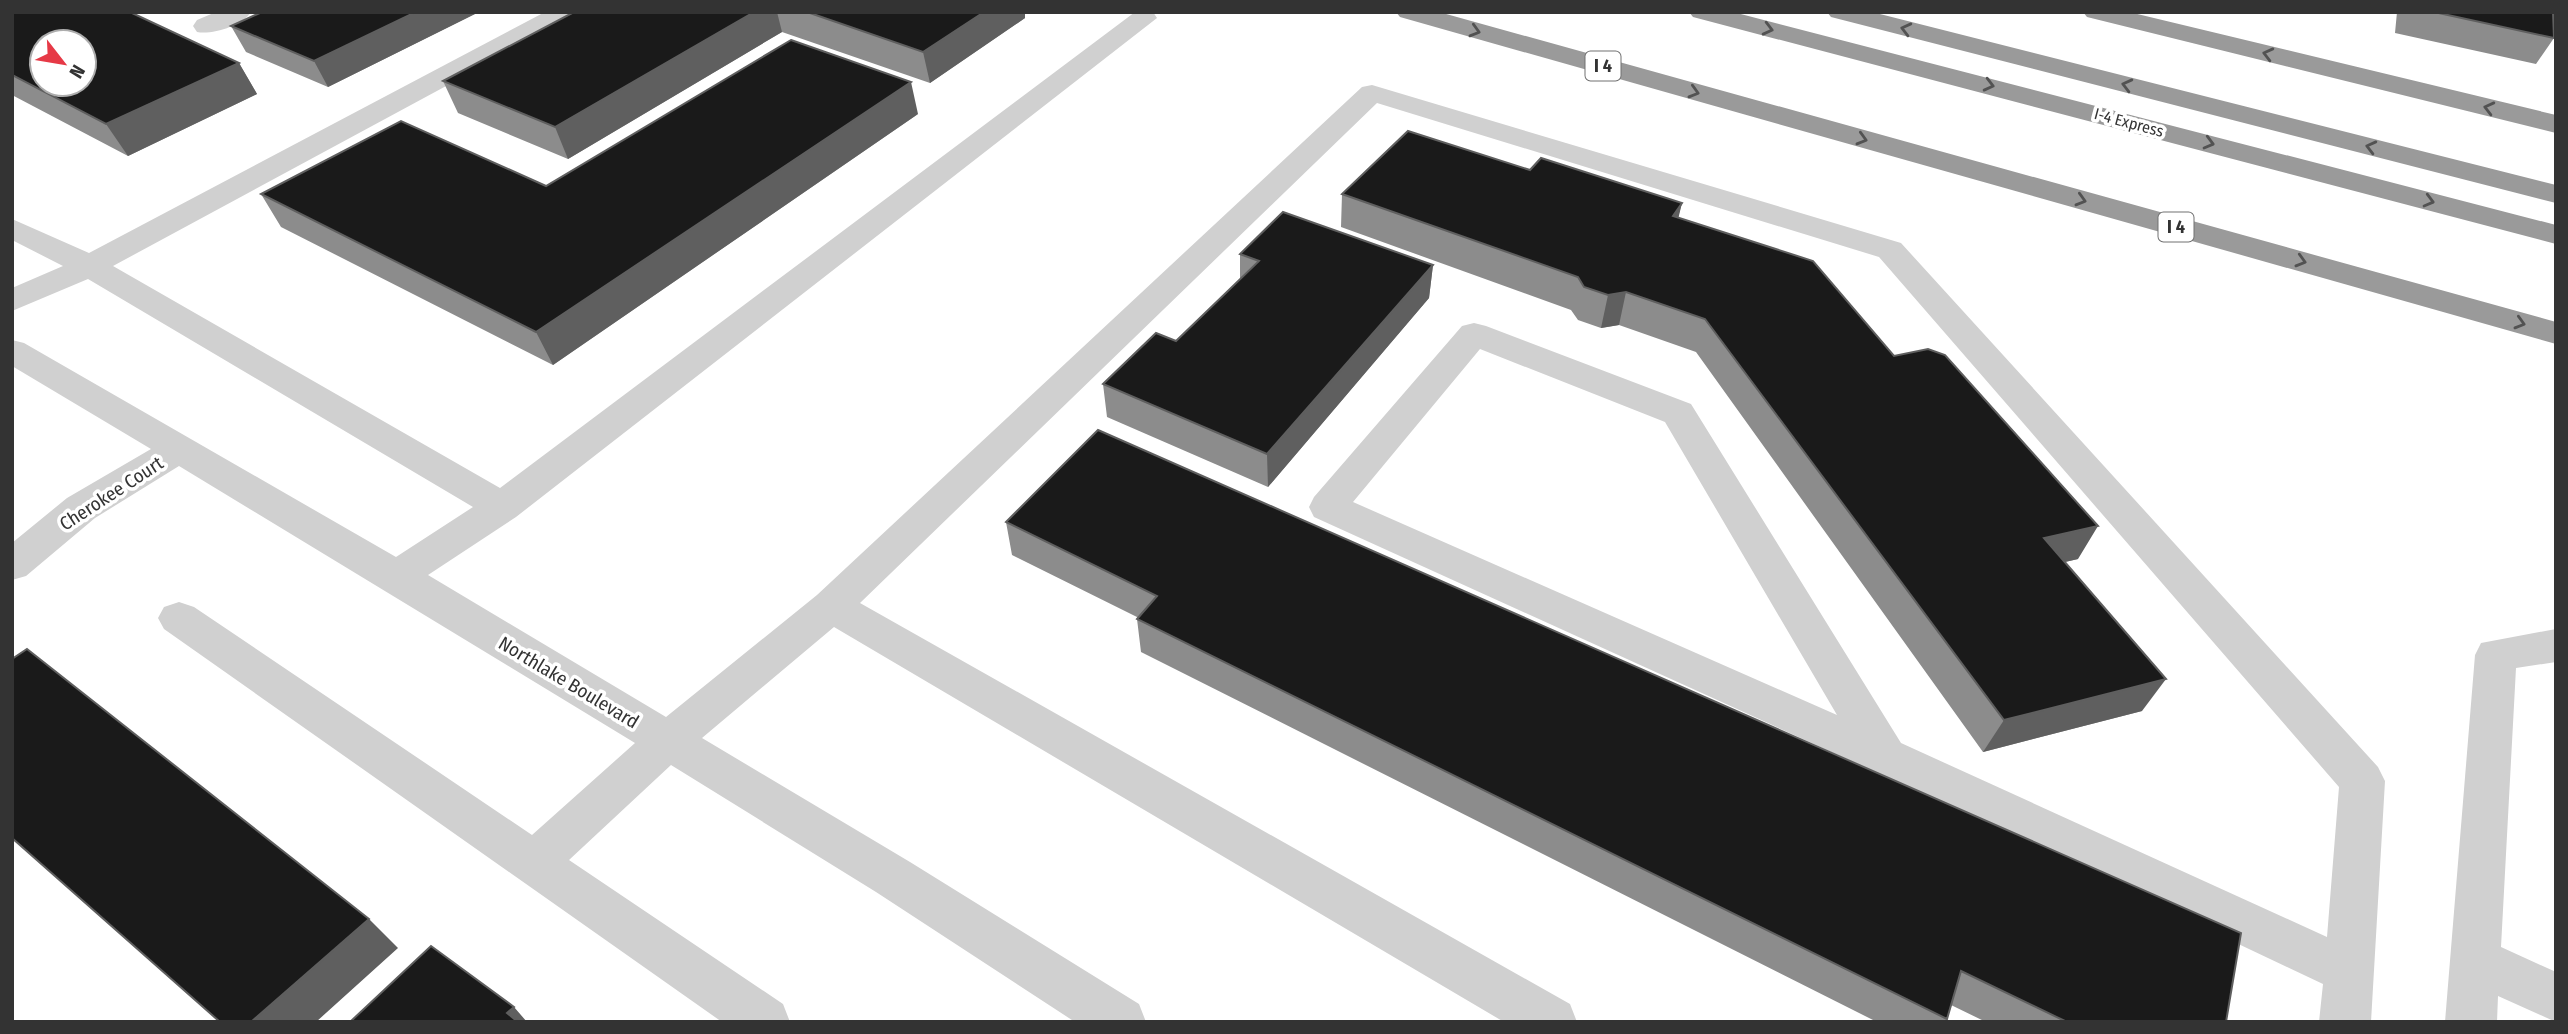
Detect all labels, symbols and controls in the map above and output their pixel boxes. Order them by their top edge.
one-way arrow [1762,21,1774,35]
one-way arrow [1469,22,1481,37]
one-way arrow [1900,23,1912,37]
north arrow [28,28,98,98]
one-way arrow [2262,48,2274,62]
road number: I 4 [1586,52,1620,80]
text: N [64,61,90,82]
one-way arrow [1982,77,1994,91]
one-way arrow [2121,79,2133,93]
one-way arrow [1688,84,1700,98]
one-way arrow [2484,102,2496,116]
street label: I-4 Express [2092,104,2166,141]
one-way arrow [1856,131,1868,145]
one-way arrow [2202,135,2214,149]
one-way arrow [2365,141,2377,155]
one-way arrow [2075,192,2087,206]
one-way arrow [2422,193,2434,207]
road number: I 4 [2158,212,2194,242]
one-way arrow [2294,253,2306,268]
one-way arrow [2513,314,2525,329]
street label: Cherokee Court [55,451,168,535]
street label: Northlake Boulevard [494,631,643,733]

